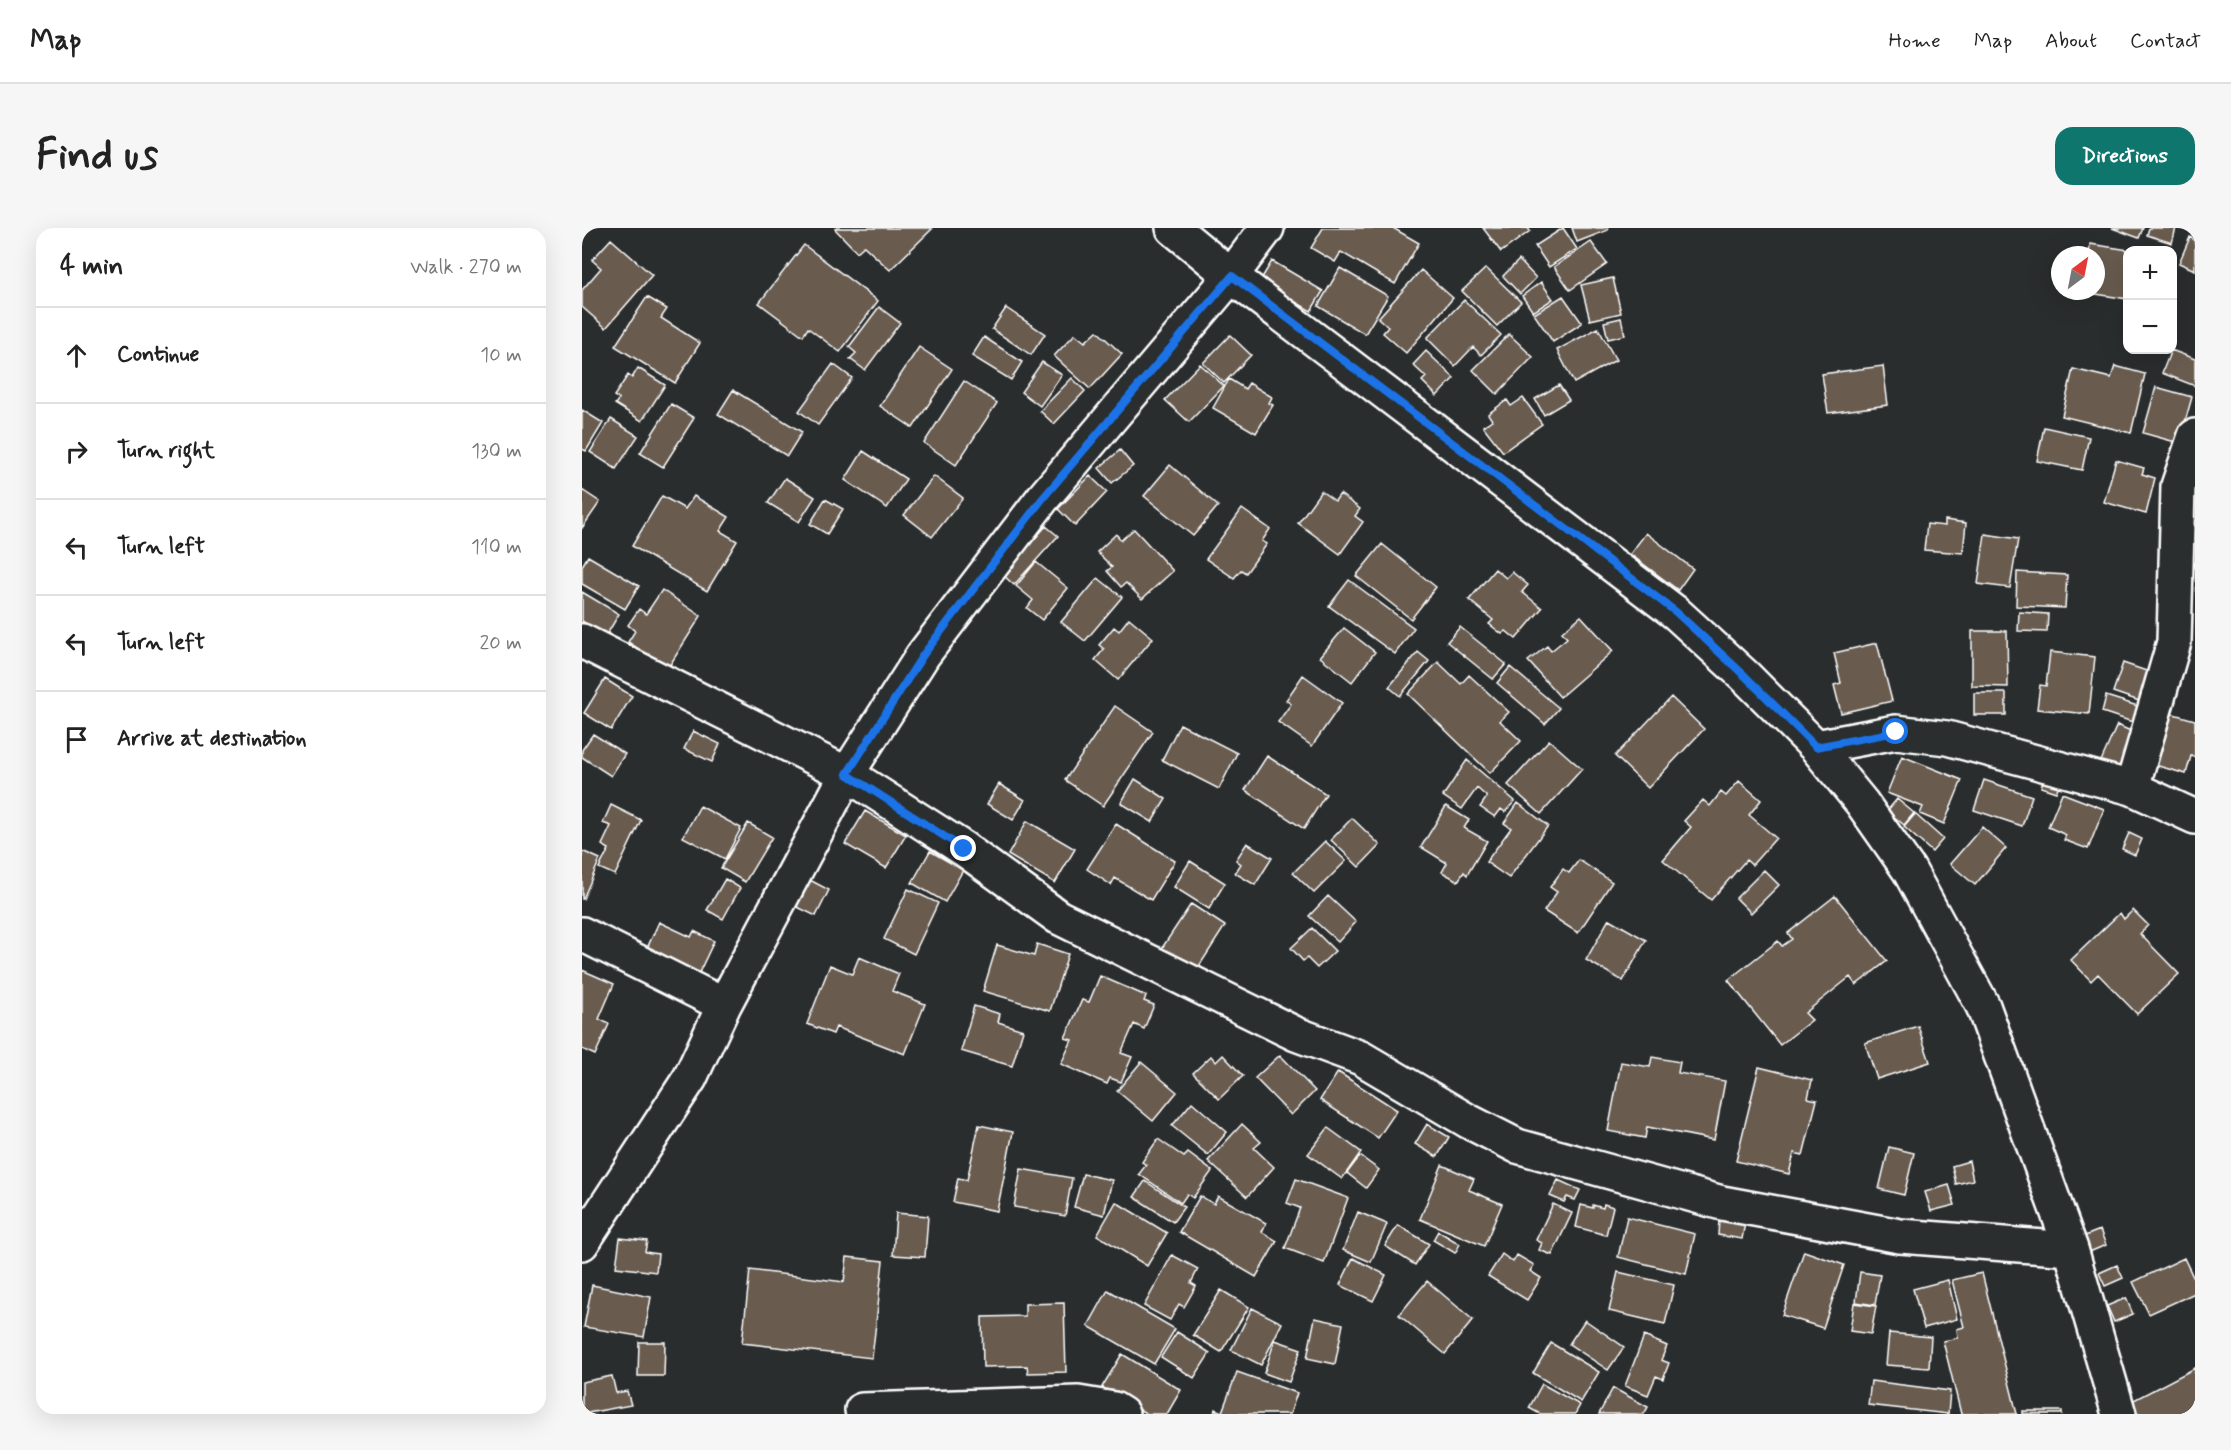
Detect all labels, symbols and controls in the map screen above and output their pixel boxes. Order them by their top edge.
text: Map [30,23,81,60]
text: Home [1889,27,1941,55]
text: Map [1974,27,2012,55]
text: About [2045,27,2097,55]
text: Contact [2130,27,2201,55]
button: Directions [2055,127,2195,185]
text: Find us [36,129,158,184]
north arrow [2051,246,2105,300]
map controls [2123,246,2177,354]
button: + [2123,246,2177,300]
text: 4 min [60,250,123,284]
text: Walk · 270 m [410,254,522,281]
button: − [2123,300,2177,354]
icon: ahead [60,339,93,372]
text: Continue [117,341,199,369]
text: 10 m [480,342,522,369]
icon: right [60,435,93,468]
text: Turn right [117,437,215,465]
text: 130 m [471,438,522,465]
icon: left [60,531,93,564]
text: Turn left [117,533,205,561]
text: 110 m [471,534,522,561]
icon: left [60,627,93,660]
text: Turn left [117,629,205,657]
text: 20 m [479,630,522,657]
route start [1882,718,1908,744]
icon: arrive [60,723,93,756]
text: Arrive at destination [117,725,307,753]
route end [950,835,976,861]

